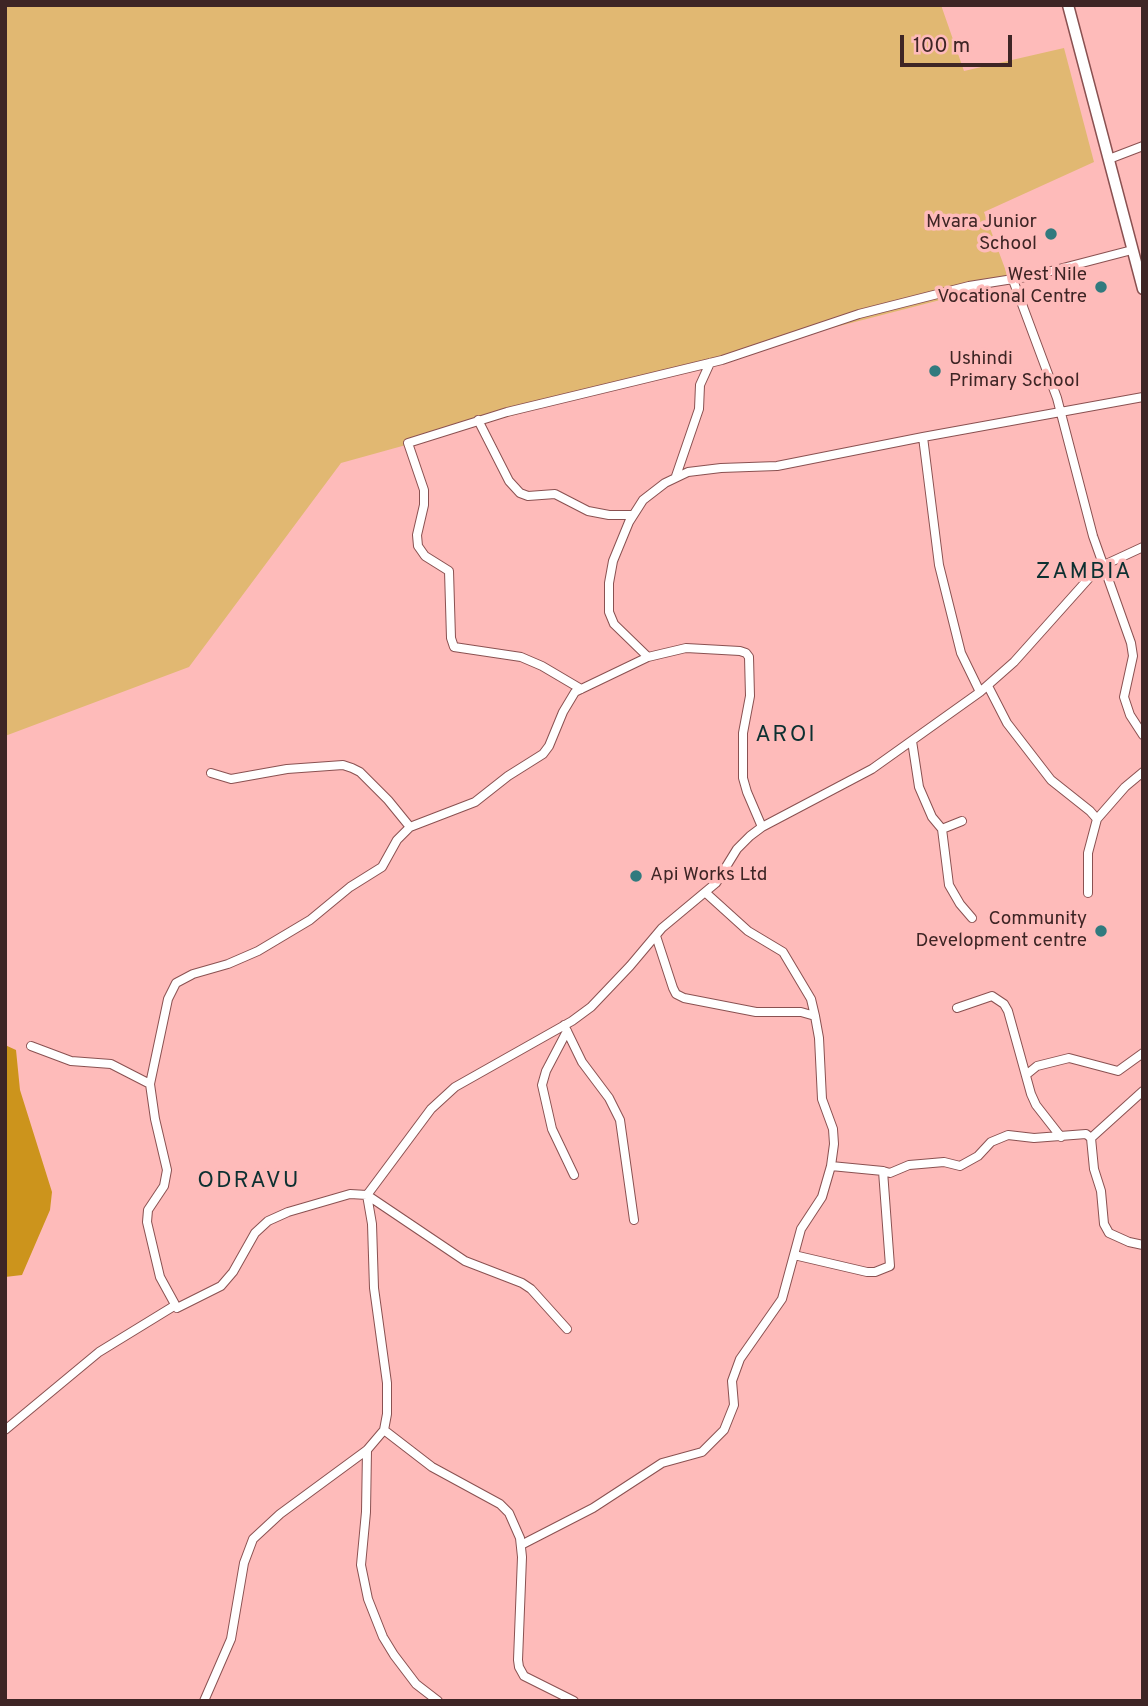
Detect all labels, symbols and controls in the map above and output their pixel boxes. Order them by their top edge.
scale bar [903,21,1015,65]
text: 100 m [913,33,970,60]
place label: Mvara Junior School [926,212,1037,256]
marker: Mvara Junior School [1043,226,1059,242]
place label: West Nile Vocational Centre [937,265,1087,309]
marker: West Nile Vocational Centre [1093,279,1109,295]
place label: Ushindi Primary School [949,349,1080,393]
marker: Ushindi Primary School [927,363,943,379]
district label: ZAMBIA [1036,559,1132,587]
district label: AROI [756,722,816,750]
place label: Api Works Ltd [650,865,767,887]
marker: Api Works Ltd [628,868,644,884]
place label: Community Development centre [916,909,1087,953]
marker: Community Development centre [1093,923,1109,939]
district label: ODRAVU [198,1168,300,1196]

